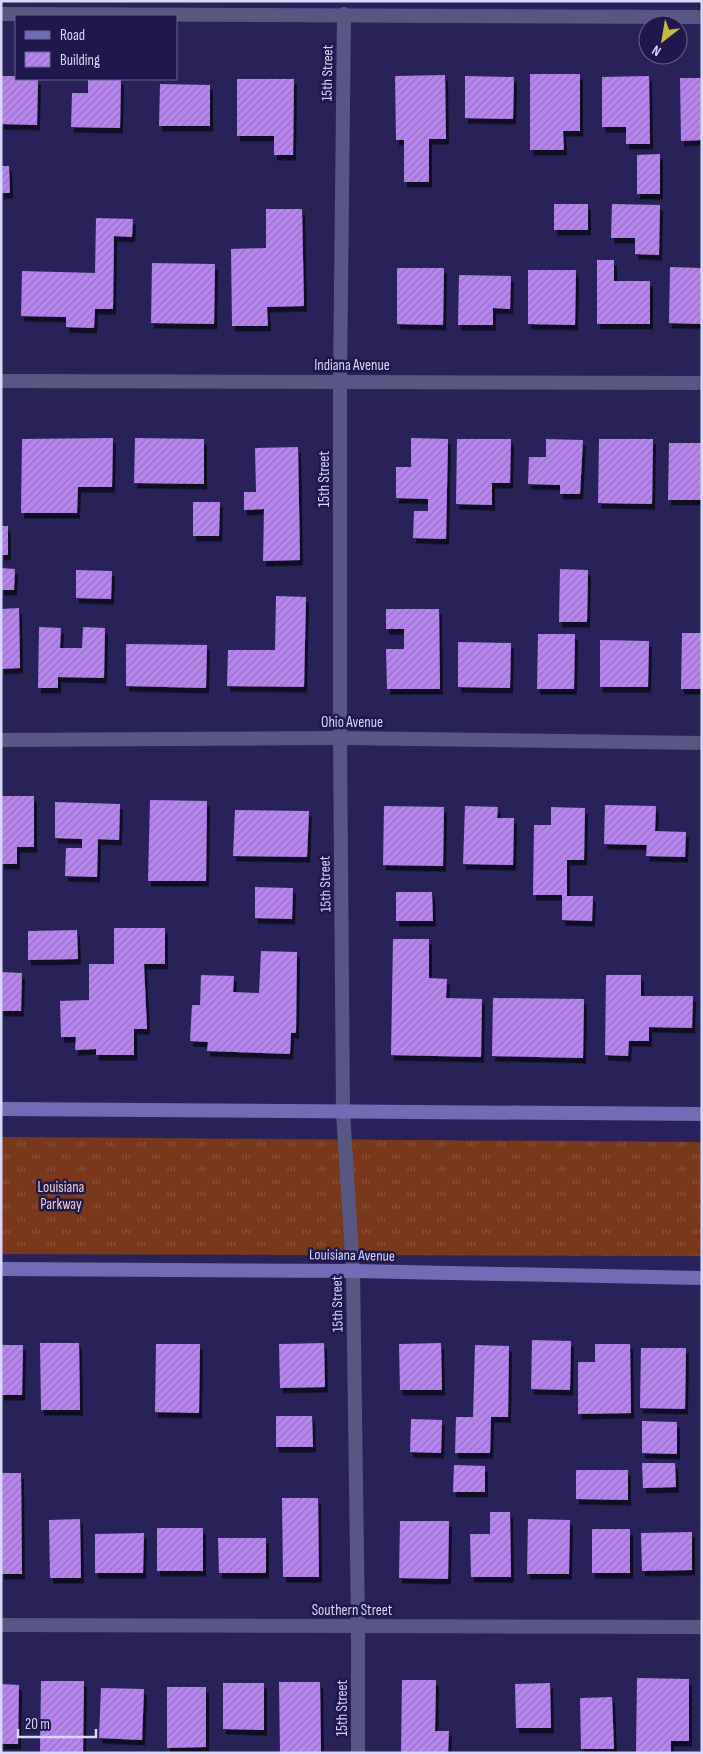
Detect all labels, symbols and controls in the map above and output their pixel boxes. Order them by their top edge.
legend [15,15,178,80]
north arrow [638,15,688,65]
text: Road [60,26,85,45]
text: N [649,42,664,60]
street label: 15th Street [318,44,337,101]
text: Building [60,51,100,70]
street label: Indiana Avenue [314,356,390,375]
street label: 15th Street [315,450,334,507]
street label: Ohio Avenue [321,713,383,732]
street label: 15th Street [316,855,335,912]
park label: Louisiana Parkway [38,1178,85,1214]
street label: Louisiana Avenue [309,1245,395,1266]
street label: 15th Street [328,1275,347,1332]
street label: Southern Street [312,1601,393,1620]
street label: 15th Street [333,1679,352,1736]
scale bar [18,1706,95,1738]
text: 20 m [25,1715,50,1734]

